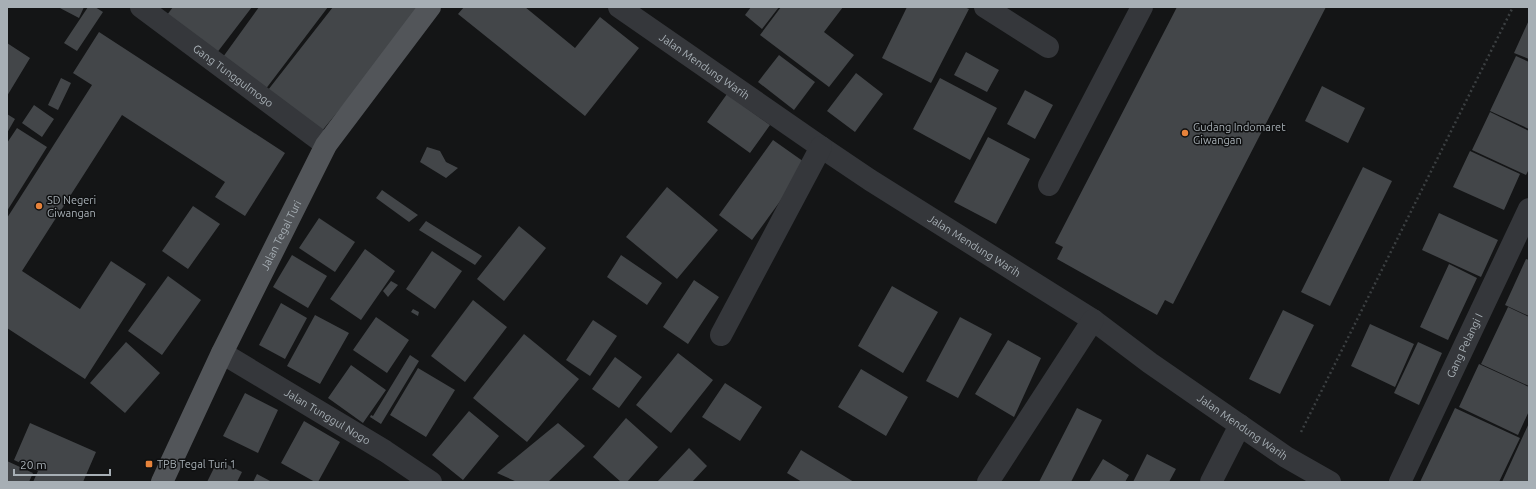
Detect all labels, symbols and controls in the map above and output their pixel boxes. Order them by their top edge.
street label: Jalan Mendung Warih [657,31,752,102]
street label: Gang Tunggulmogo [191,42,276,110]
place label: Gudang Indomaret Giwangan [1193,121,1286,146]
marker: Gudang Indomaret Giwangan [1180,128,1190,138]
place label: SD Negeri Giwangan [47,194,96,219]
street label: Jalan Tegal Turi [258,198,303,272]
marker: SD Negeri Giwangan [34,201,44,211]
street label: Jalan Mendung Warih [926,212,1023,279]
street label: Gang Pelangi I [1444,311,1485,380]
street label: Jalan Tunggul Nogo [282,386,373,447]
street label: Jalan Mendung Warih [1195,392,1290,462]
scale bar [14,451,110,477]
text: 20 m [20,458,47,471]
place label: TPB Tegal Turi 1 [157,458,236,470]
marker: TPB Tegal Turi 1 [144,459,154,469]

